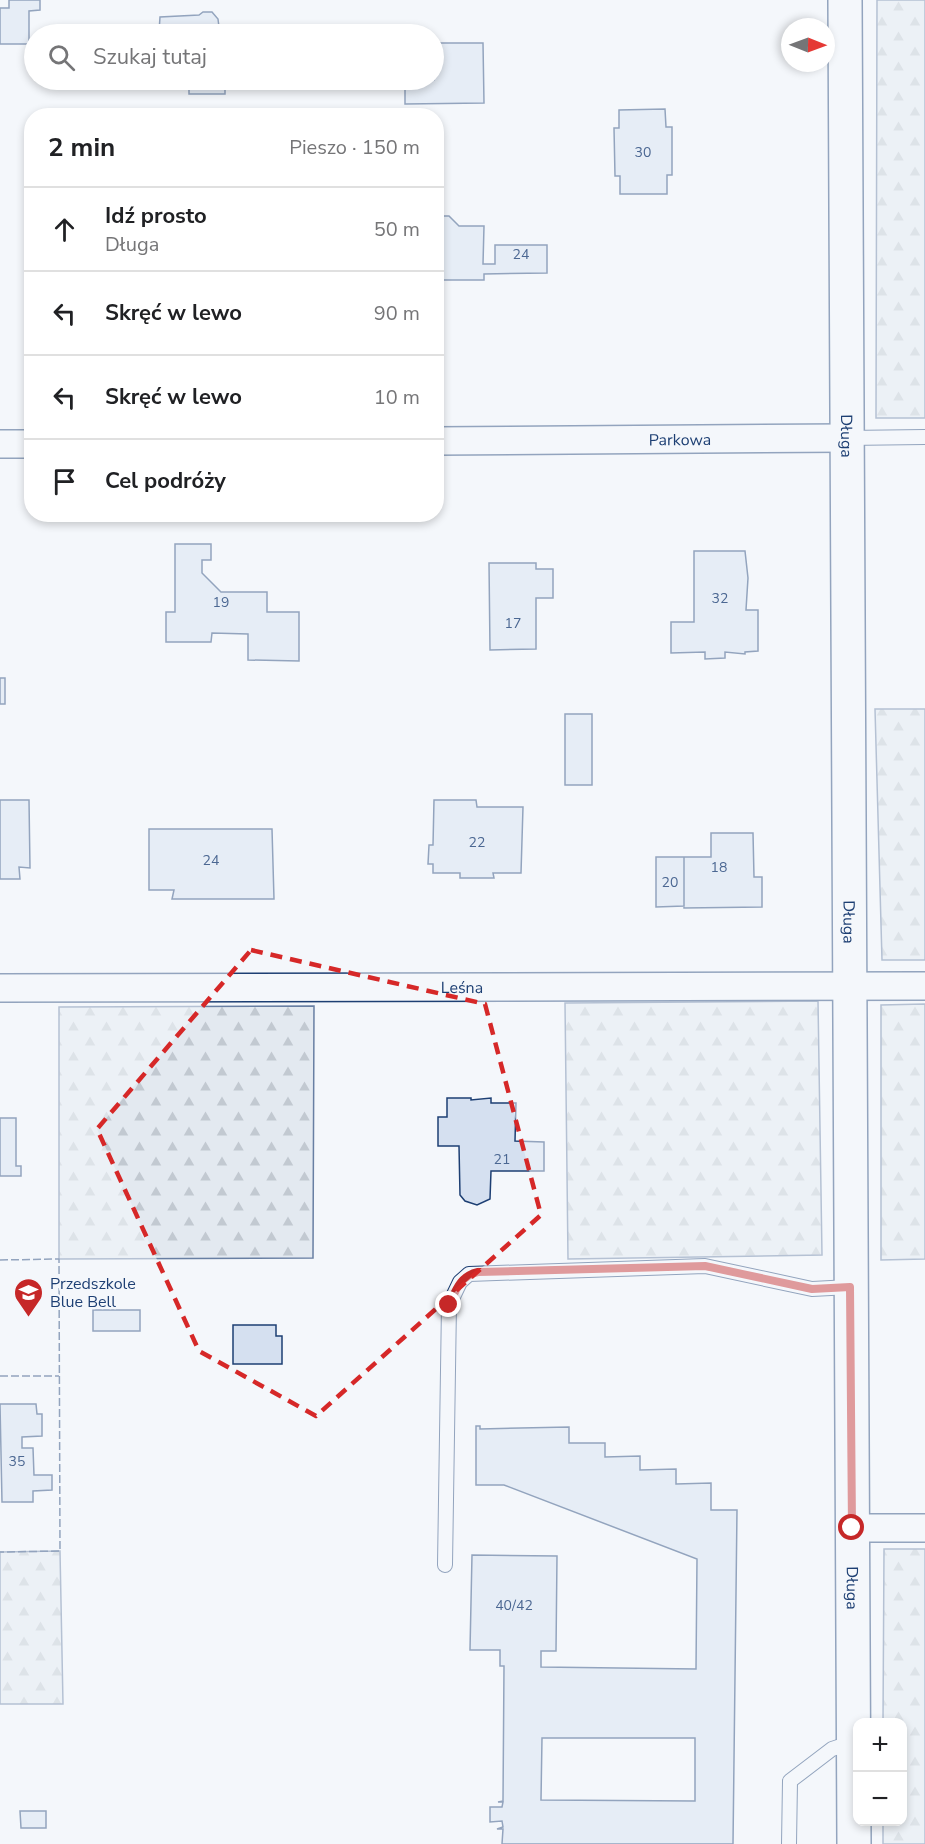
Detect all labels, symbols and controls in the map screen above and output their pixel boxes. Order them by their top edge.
north arrow [781,18,835,72]
search box [24,24,444,90]
icon: search [45,41,78,74]
text: Szukaj tutaj [93,42,207,72]
text: 2 min [48,130,115,165]
text: Pieszo · 150 m [289,134,420,161]
house number: 30 [635,143,651,162]
text: Idź prosto [105,201,207,231]
icon: ahead [48,213,81,246]
text: 50 m [374,216,420,243]
text: Długa [105,231,159,258]
house number: 24 [513,245,529,264]
icon: left [48,297,81,330]
text: Skręć w lewo [105,298,242,328]
text: 90 m [374,300,420,327]
icon: left [48,381,81,414]
text: Skręć w lewo [105,382,242,412]
text: 10 m [374,384,420,411]
street label: Długa [835,414,857,458]
street label: Parkowa [649,429,711,451]
icon: arrive [48,465,81,498]
text: Cel podróży [105,466,226,496]
house number: 32 [712,589,728,608]
house number: 19 [213,593,229,612]
house number: 17 [505,614,521,633]
house number: 22 [469,833,485,852]
house number: 24 [203,851,219,870]
house number: 18 [711,858,727,877]
house number: 20 [662,873,678,892]
street label: Długa [837,900,860,944]
street label: Leśna [441,977,483,999]
house number: 21 [494,1150,510,1169]
place label: Przedszkole Blue Bell [50,1273,136,1313]
school or university icon: Przedszkole Blue Bell [13,1276,45,1318]
route end [435,1291,461,1317]
house number: 35 [9,1452,25,1471]
route start [838,1514,864,1540]
street label: Długa [841,1566,863,1610]
house number: 40/42 [495,1596,533,1615]
map controls [853,1718,907,1826]
button: + [853,1718,907,1772]
button: − [853,1772,907,1826]

